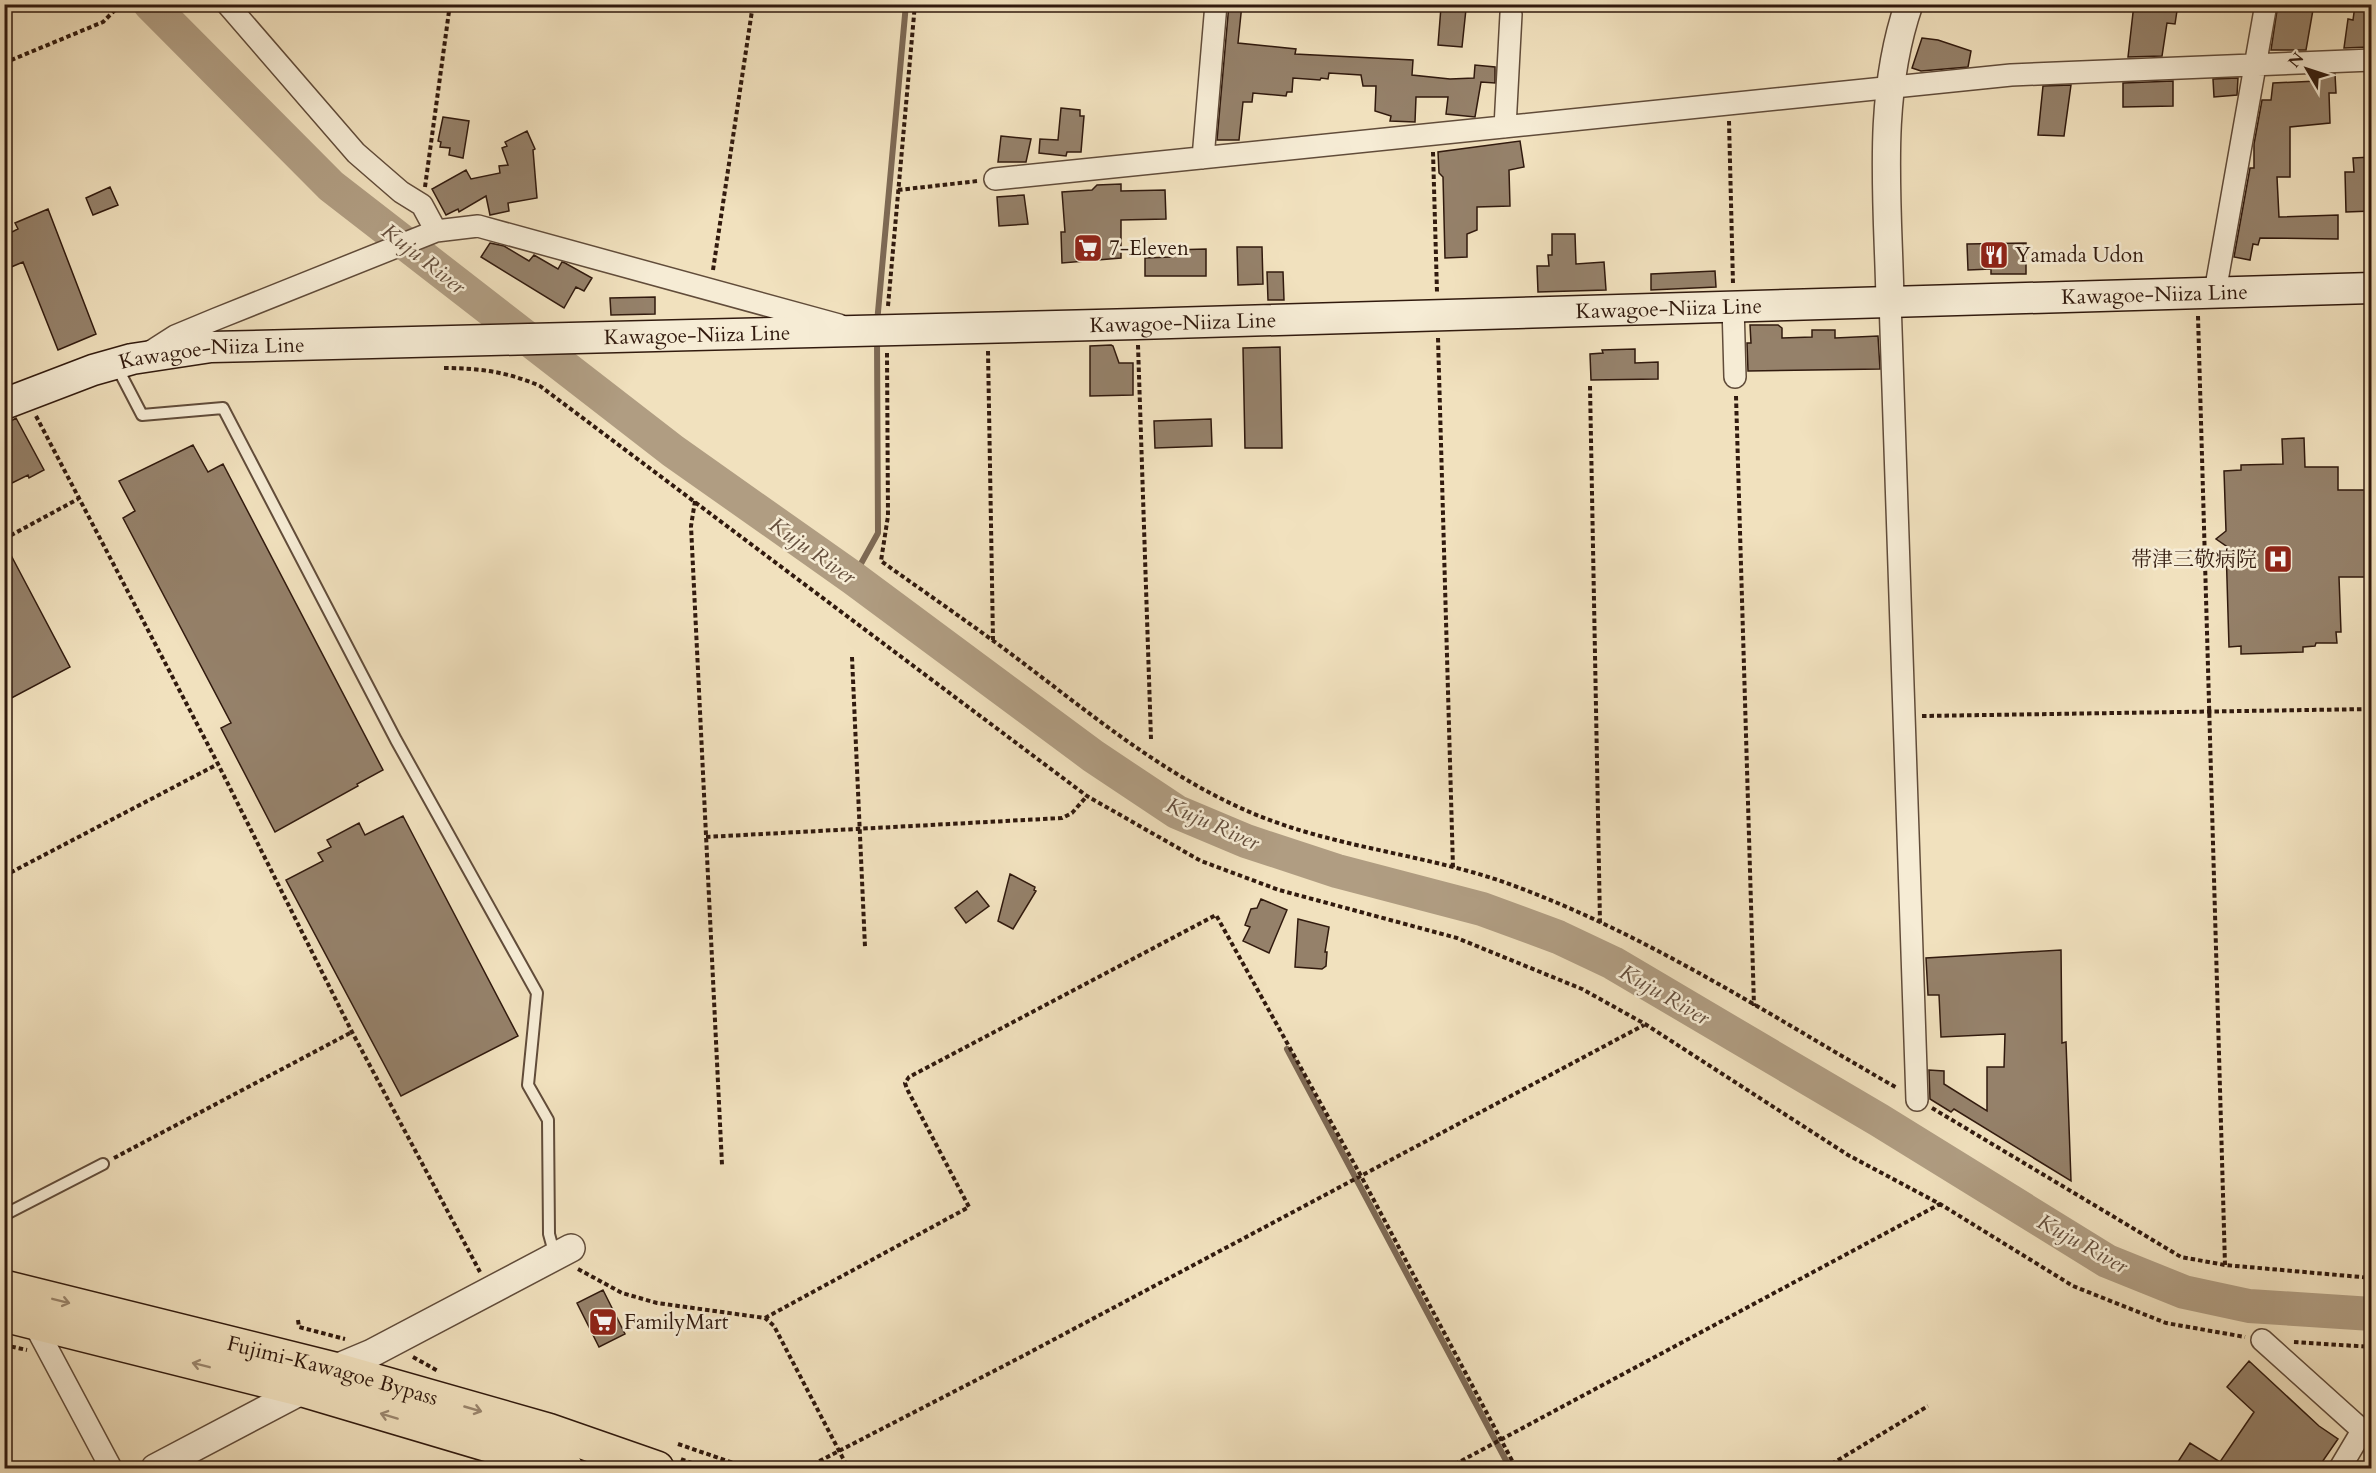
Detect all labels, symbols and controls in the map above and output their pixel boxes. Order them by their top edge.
north arrow [2277,39,2337,99]
text: N [2283,48,2309,73]
water label: Kuju River [375,216,472,302]
supermarket icon: 7-Eleven [1072,232,1104,264]
place label: 7-Eleven [1109,234,1189,263]
restaurant icon: Yamada Udon [1978,239,2010,271]
place label: Yamada Udon [2015,241,2144,270]
street label: Kawagoe-Niiza Line [2061,278,2248,312]
street label: Kawagoe-Niiza Line [1575,292,1763,326]
street label: Kawagoe-Niiza Line [1089,306,1277,340]
street label: Kawagoe-Niiza Line [604,319,791,352]
street label: Kawagoe-Niiza Line [116,331,305,377]
water label: Kuju River [763,510,862,592]
hospital icon: 帯津三敬病院 [2262,543,2294,575]
place label: 帯津三敬病院 [2131,545,2257,574]
water label: Kuju River [1161,790,1265,858]
water label: Kuju River [1614,957,1716,1033]
water label: Kuju River [2032,1207,2134,1281]
one-way arrow [52,1295,71,1307]
supermarket icon: FamilyMart [587,1306,619,1338]
place label: FamilyMart [624,1308,729,1337]
street label: Fujimi-Kawagoe Bypass [224,1329,441,1413]
one-way arrow [192,1358,211,1370]
one-way arrow [463,1404,482,1415]
one-way arrow [380,1410,399,1421]

